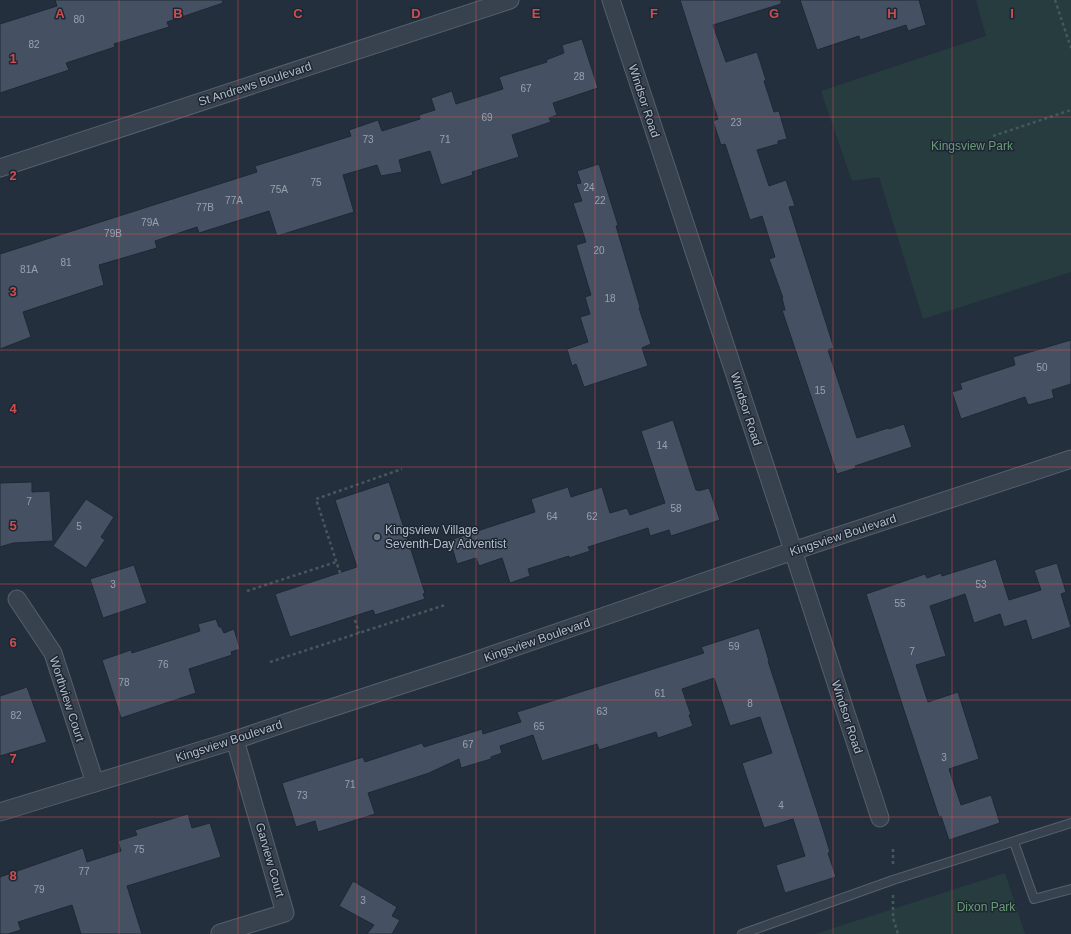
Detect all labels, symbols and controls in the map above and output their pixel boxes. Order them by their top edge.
text: A [55,6,65,21]
text: B [173,6,183,21]
text: C [293,6,303,21]
text: D [411,6,421,21]
text: E [532,6,541,21]
text: F [650,6,658,21]
text: G [769,6,779,21]
text: H [887,6,897,21]
text: I [1010,6,1014,21]
house number: 80 [73,14,85,25]
house number: 82 [28,39,40,50]
text: 1 [9,51,17,66]
street label: St Andrews Boulevard [197,59,313,109]
street label: Windsor Road [626,63,662,139]
house number: 28 [573,71,585,82]
house number: 67 [520,83,532,94]
house number: 69 [481,112,493,123]
house number: 23 [730,117,742,128]
house number: 73 [362,134,374,145]
house number: 71 [439,134,451,145]
park label: Kingsview Park [931,139,1014,153]
text: 2 [9,168,17,183]
house number: 75 [310,177,322,188]
house number: 24 [583,182,595,193]
house number: 75A [270,184,288,195]
house number: 77A [225,195,243,206]
house number: 22 [594,195,606,206]
house number: 77B [196,202,214,213]
house number: 79A [141,217,159,228]
house number: 79B [104,228,122,239]
house number: 20 [593,245,605,256]
house number: 81 [60,257,72,268]
house number: 81A [20,264,38,275]
text: 3 [9,284,17,299]
house number: 18 [604,293,616,304]
house number: 50 [1036,362,1048,373]
street label: Windsor Road [728,371,764,447]
house number: 15 [814,385,826,396]
text: 4 [9,401,17,416]
house number: 14 [656,440,668,451]
house number: 7 [26,496,32,507]
house number: 58 [670,503,682,514]
house number: 64 [546,511,558,522]
house number: 62 [586,511,598,522]
street label: Kingsview Boulevard [788,511,898,559]
text: 5 [9,518,17,533]
house number: 5 [76,521,82,532]
place label: Kingsview Village Seventh-Day Adventist [385,523,507,551]
marker: Kingsview Village Seventh-Day Adventist [372,532,382,542]
house number: 3 [110,579,116,590]
house number: 53 [975,579,987,590]
house number: 55 [894,598,906,609]
street label: Kingsview Boulevard [482,615,592,665]
text: 6 [9,635,17,650]
house number: 59 [728,641,740,652]
house number: 7 [909,646,915,657]
street label: Worthview Court [47,655,88,744]
house number: 76 [157,659,169,670]
house number: 78 [118,677,130,688]
street label: Windsor Road [829,679,865,755]
house number: 61 [654,688,666,699]
house number: 8 [747,698,753,709]
house number: 63 [596,706,608,717]
house number: 82 [10,710,22,721]
street label: Kingsview Boulevard [174,717,284,765]
house number: 65 [533,721,545,732]
house number: 67 [462,739,474,750]
text: 7 [9,751,17,766]
house number: 3 [941,752,947,763]
house number: 71 [344,779,356,790]
house number: 73 [296,790,308,801]
house number: 4 [778,800,784,811]
street label: Garview Court [253,821,287,899]
house number: 75 [133,844,145,855]
house number: 77 [78,866,90,877]
text: 8 [9,868,17,883]
house number: 79 [33,884,45,895]
house number: 3 [360,895,366,906]
park label: Dixon Park [957,900,1016,914]

